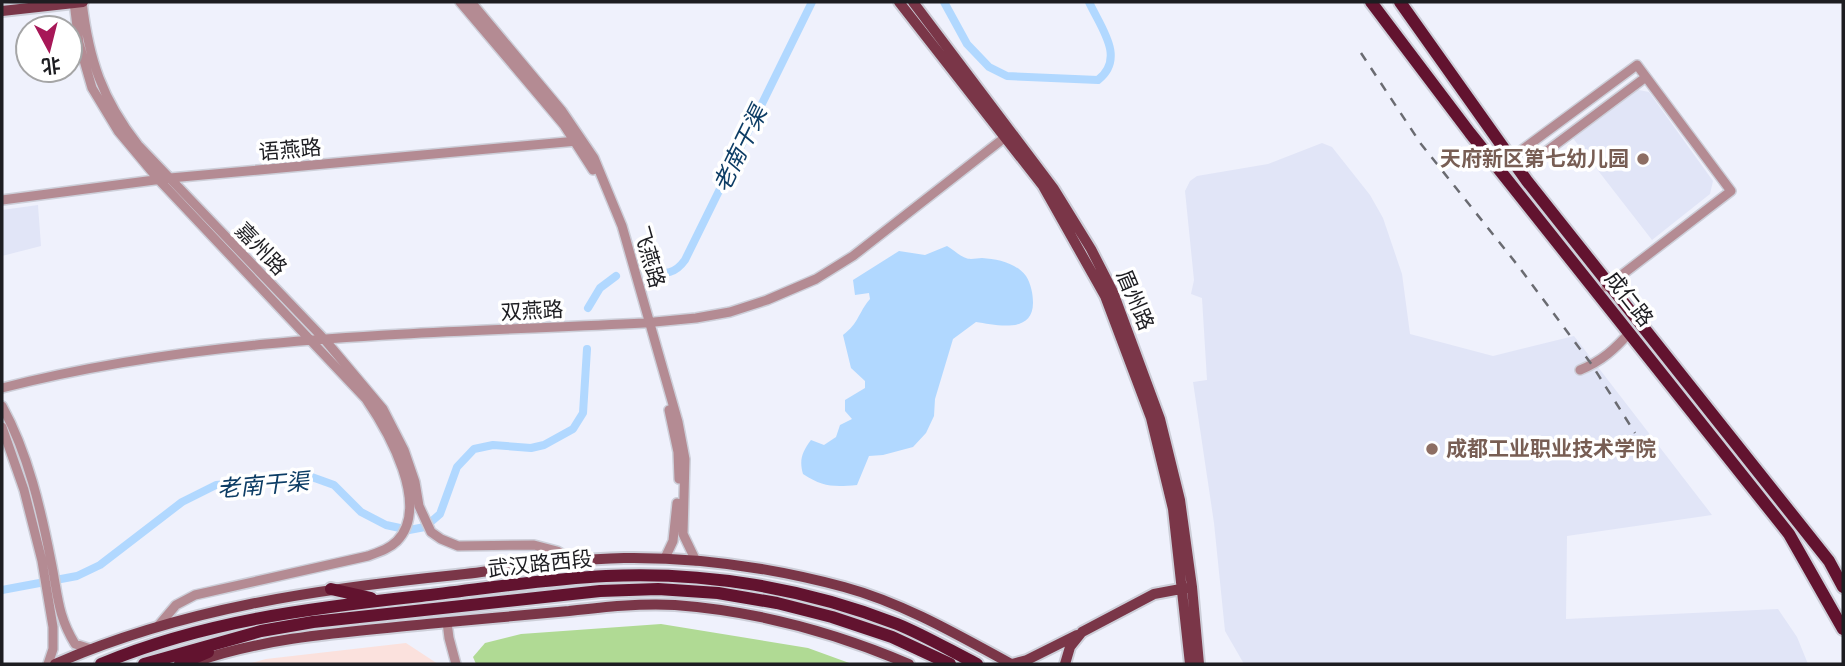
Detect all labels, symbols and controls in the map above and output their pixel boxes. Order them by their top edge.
north arrow [14,14,84,84]
text: 北 [40,53,62,78]
water label: 老南干渠 [708,99,774,196]
street label: 语燕路 [257,134,322,165]
place label: 天府新区第七幼儿园 [1440,146,1629,171]
marker: 天府新区第七幼儿园 [1635,151,1651,167]
street label: 嘉州路 [230,217,292,280]
street label: 飞燕路 [629,223,670,291]
street label: 眉州路 [1112,266,1159,334]
street label: 成仁路 [1600,266,1659,331]
street label: 双燕路 [500,296,564,325]
place label: 成都工业职业技术学院 [1446,436,1656,461]
marker: 成都工业职业技术学院 [1424,441,1440,457]
water label: 老南干渠 [216,468,313,503]
street label: 武汉路西段 [486,546,593,581]

